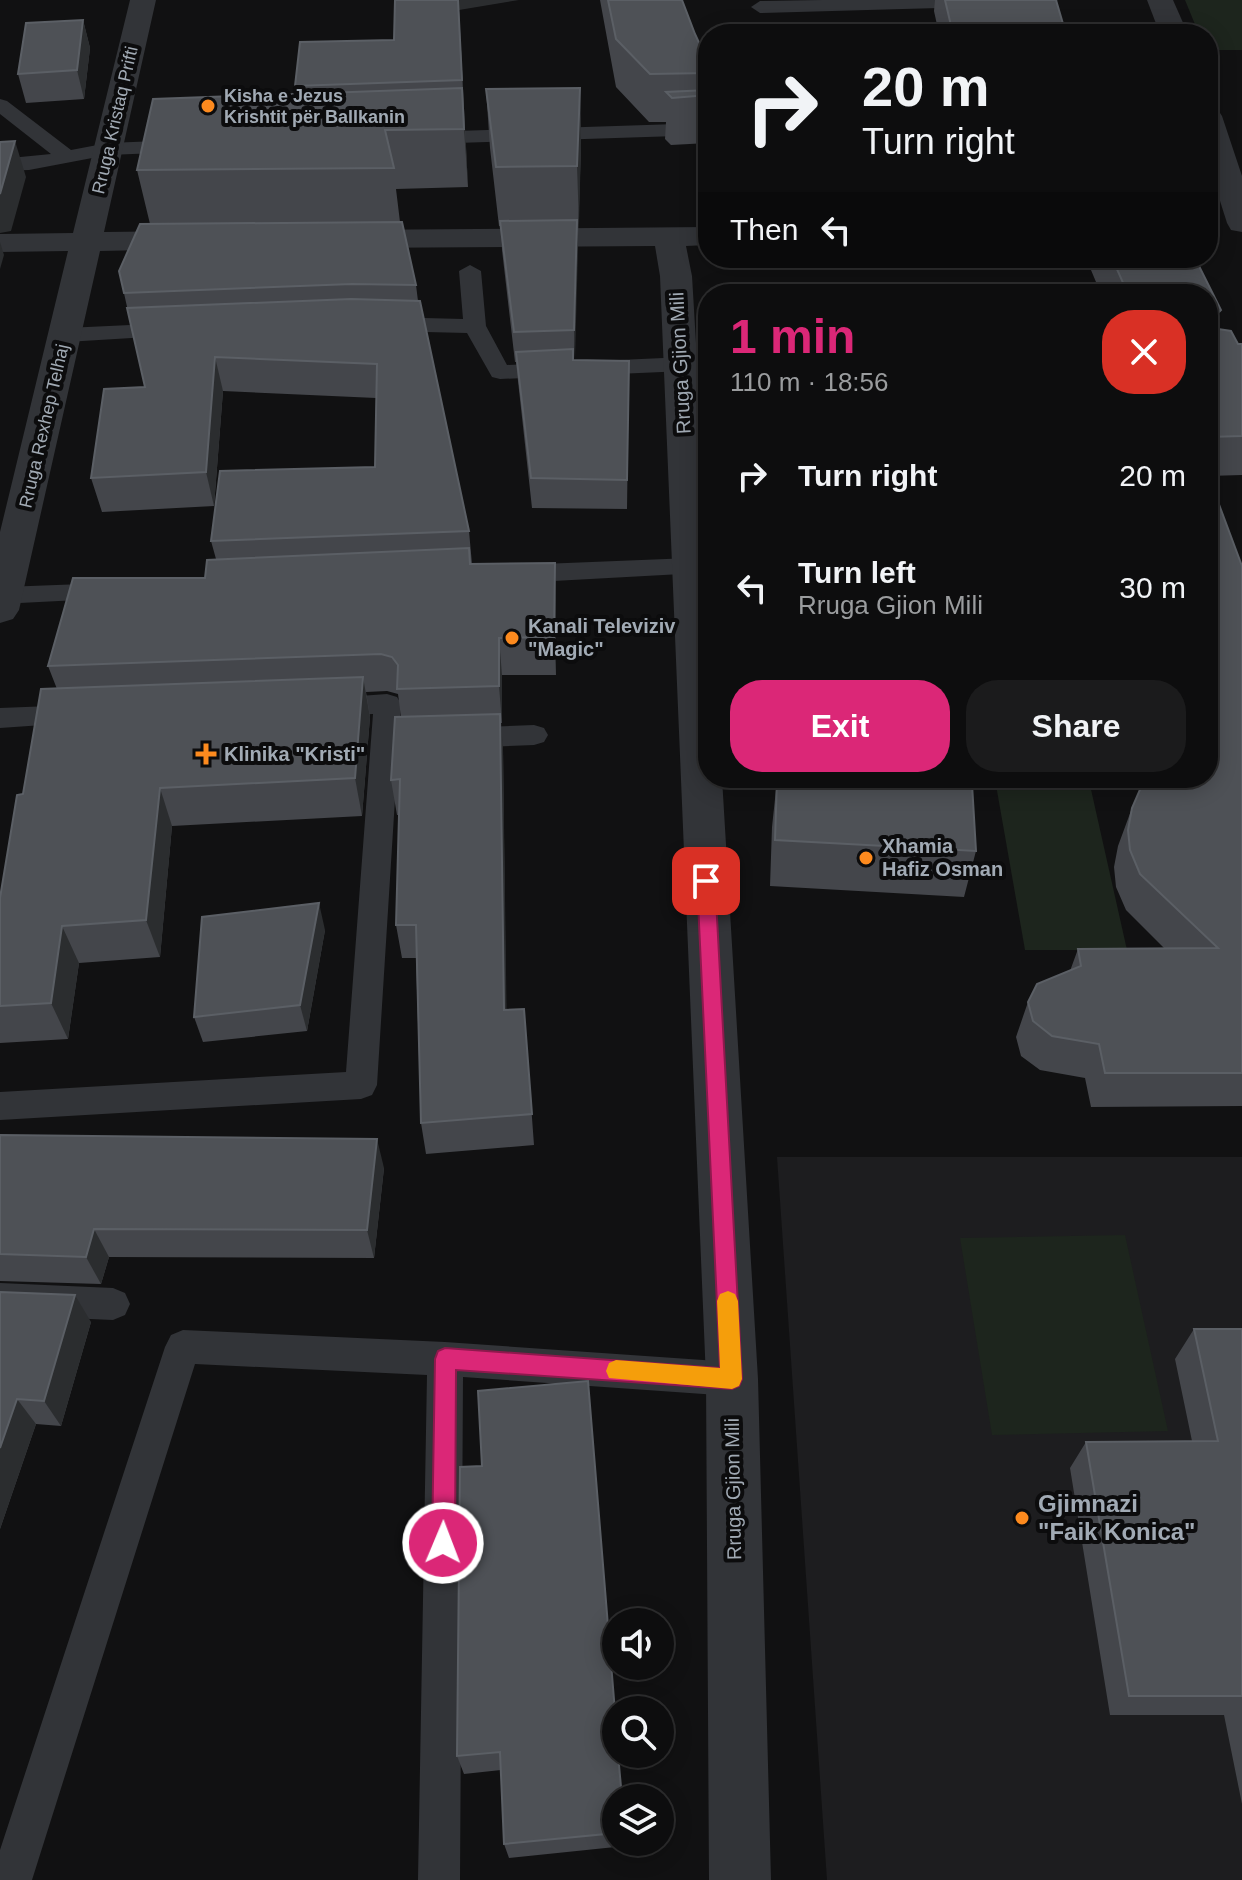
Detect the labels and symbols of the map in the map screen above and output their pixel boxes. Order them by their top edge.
street label: Rruga Kristaq Prifti [88,44,142,196]
place label: Kisha e Jezus Krishtit për Ballkanin [224,86,405,127]
marker: Kisha e Jezus Krishtit për Ballkanin [199,97,217,115]
street label: Rruga Gjion Mili [665,291,695,435]
street label: Rruga Rexhep Telhaj [15,342,73,510]
place label: Kanali Televiziv "Magic" [528,615,676,660]
marker: Kanali Televiziv "Magic" [503,629,521,647]
marker: Klinika "Kristi" [195,743,217,765]
place label: Klinika "Kristi" [224,743,365,765]
place label: Xhamia Hafiz Osman [882,835,1003,880]
pin [672,847,740,915]
marker: Xhamia Hafiz Osman [857,849,875,867]
street label: Rruga Gjion Mili [721,1418,745,1560]
place label: Gjimnazi "Faik Konica" [1038,1490,1195,1545]
position arrow [401,1501,485,1585]
marker: Gjimnazi "Faik Konica" [1013,1509,1031,1527]

